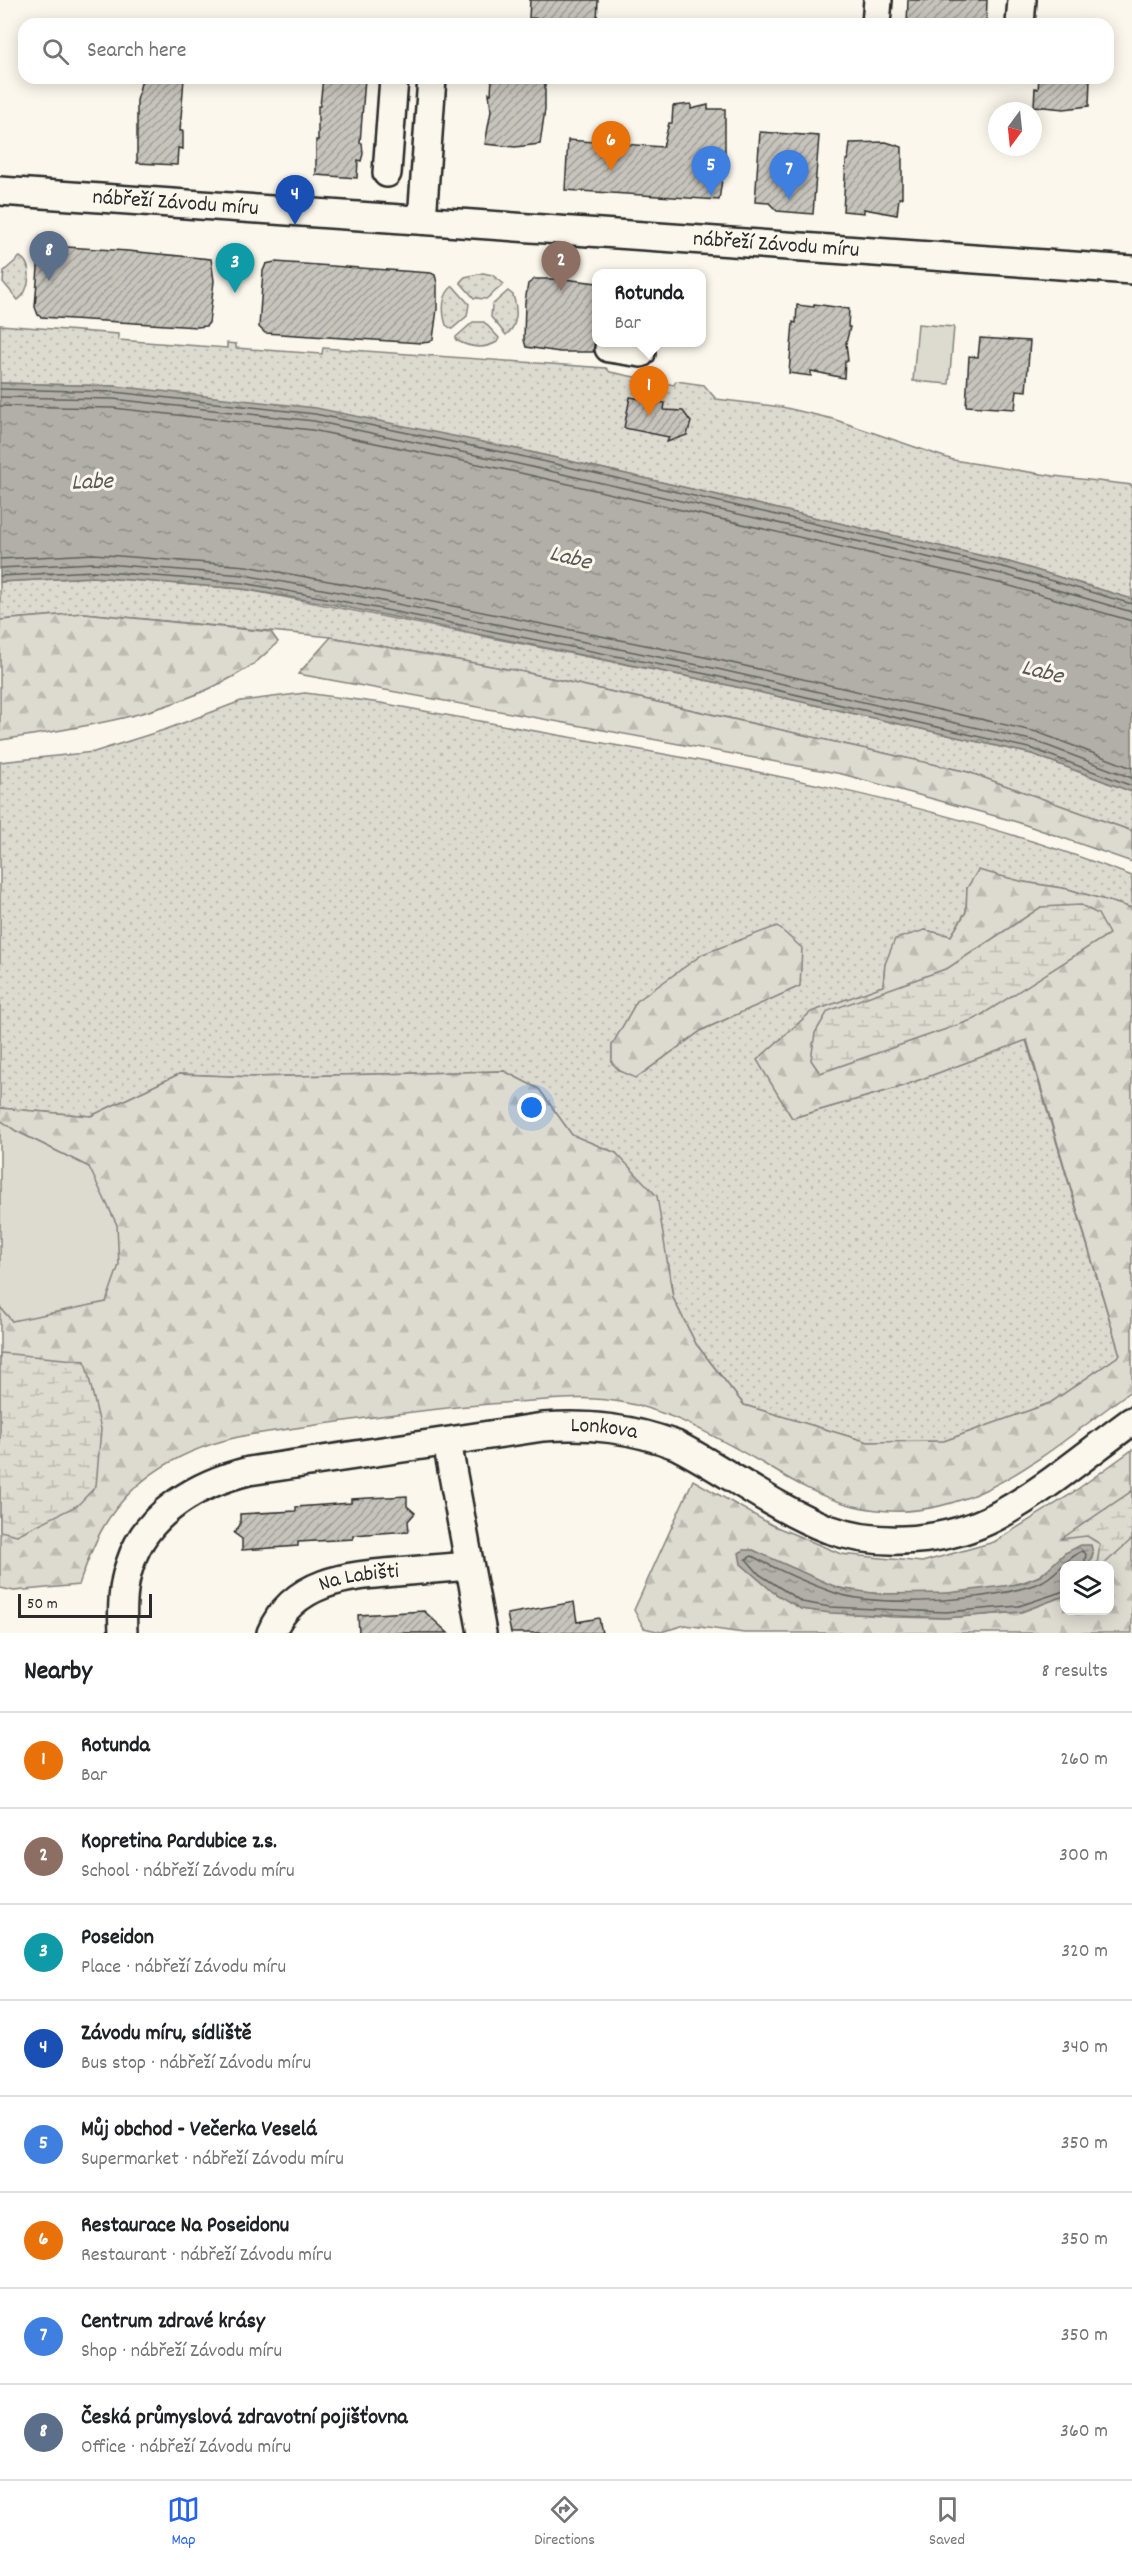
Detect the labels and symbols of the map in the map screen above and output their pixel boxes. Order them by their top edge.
north arrow [988,102,1042,156]
pin: 6 [592,122,630,171]
pin: 5 [692,146,730,196]
pin: 7 [770,150,808,200]
pin: 4 [276,176,314,225]
street label: nábřeží Závodu míru [91,182,260,225]
street label: nábřeží Závodu míru [692,224,860,266]
pin: 8 [29,232,68,281]
pin: 2 [542,242,580,291]
pin: 3 [216,244,254,293]
pin: 1 [630,366,668,416]
water label: Labe [70,465,115,501]
water label: Labe [545,537,596,581]
water label: Labe [1017,651,1068,695]
your location [517,1093,546,1122]
street label: Lonkova [570,1411,641,1449]
street label: Na Labišti [314,1556,400,1600]
scale bar [18,1591,152,1618]

